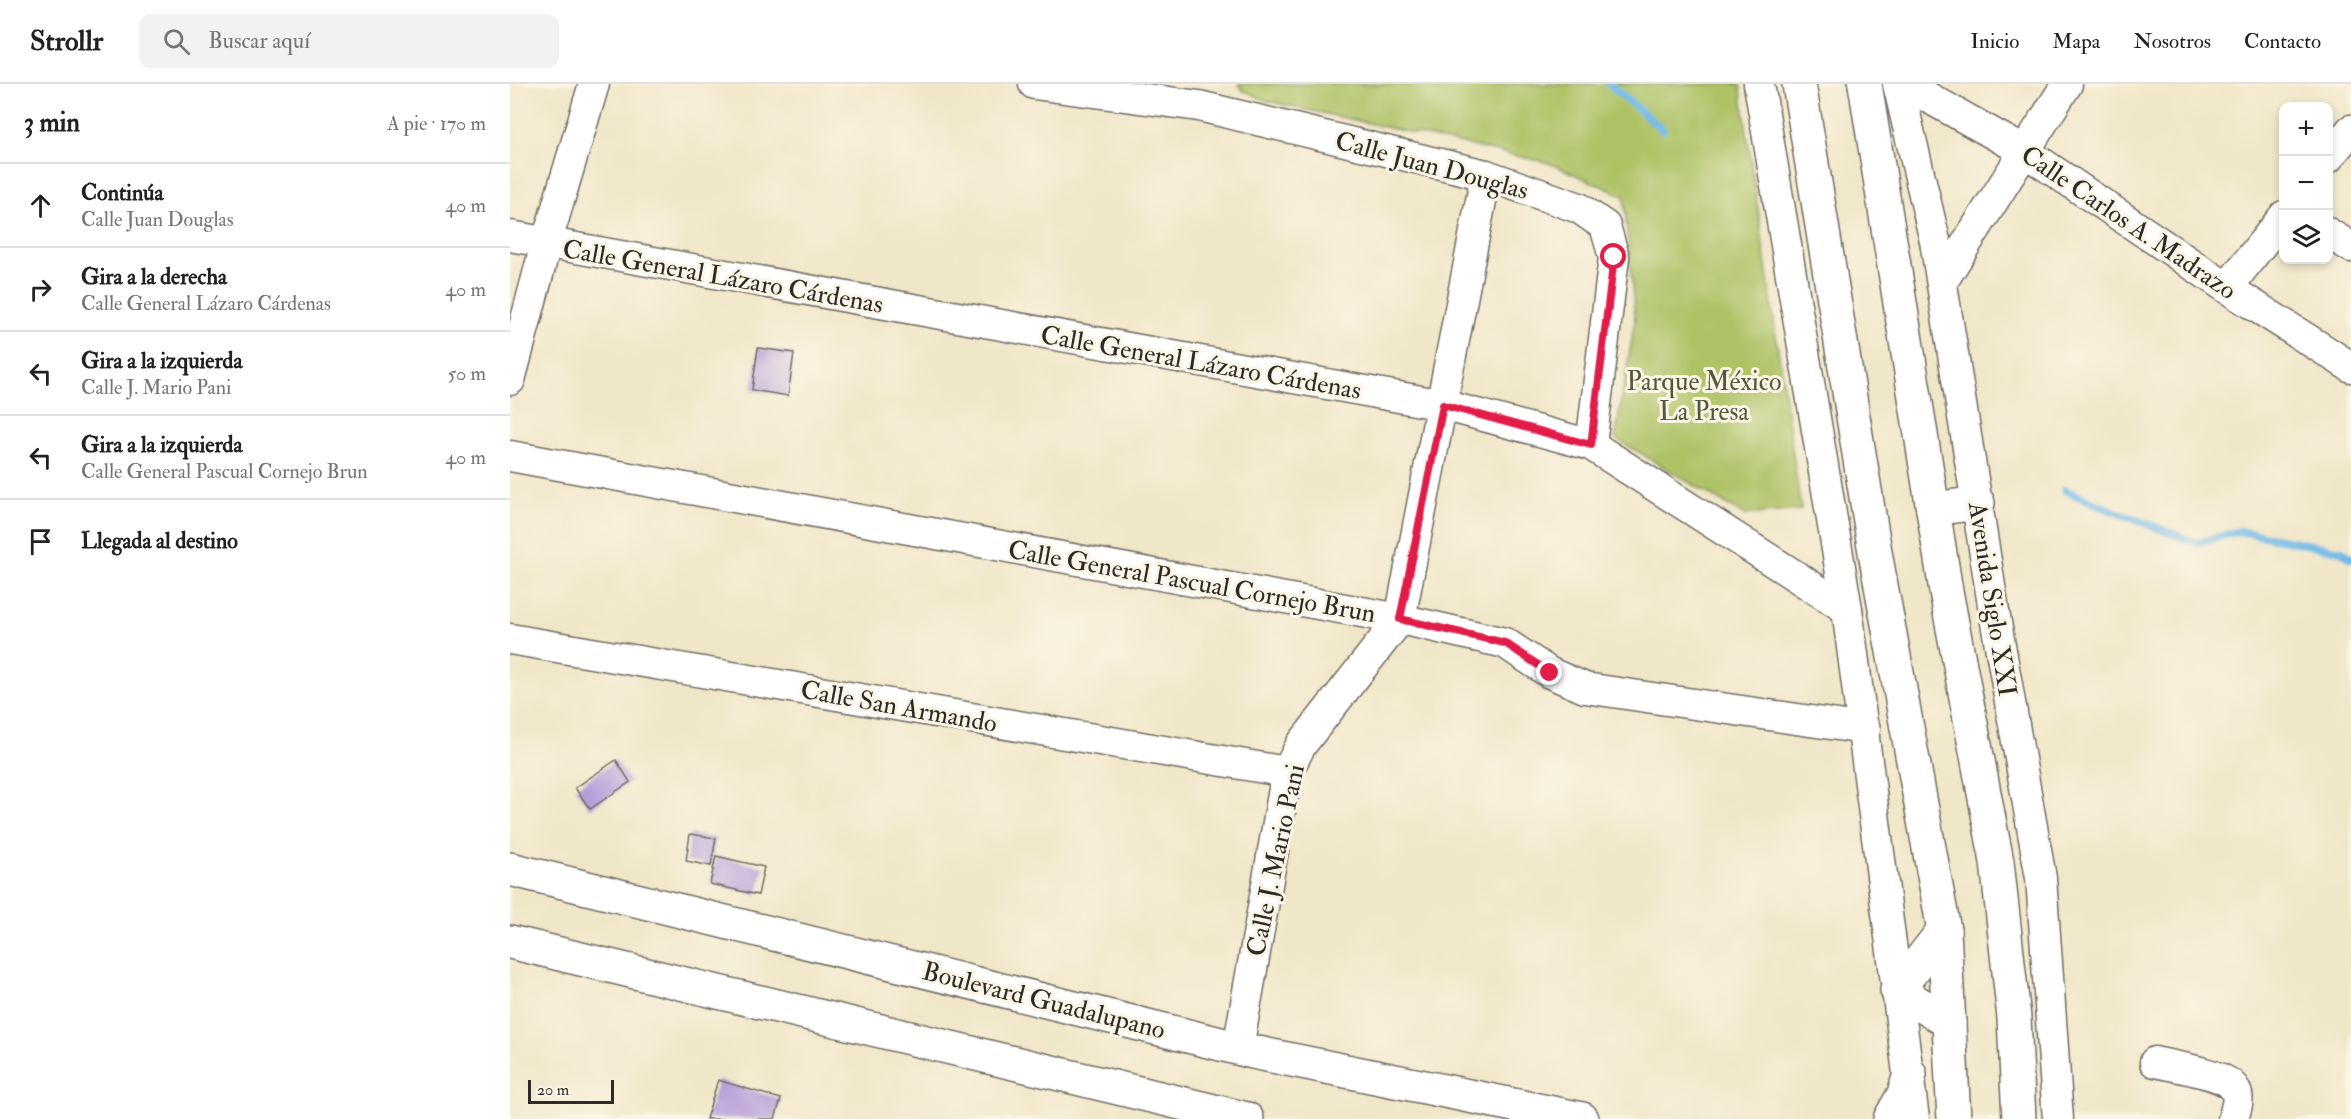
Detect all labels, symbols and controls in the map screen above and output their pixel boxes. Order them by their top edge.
search box [139,14,559,68]
text: Strollr [30,24,103,59]
icon: search [160,25,193,58]
text: Buscar aquí [208,27,310,55]
text: Inicio [1970,28,2019,55]
text: Mapa [2052,28,2100,55]
text: Nosotros [2133,28,2211,55]
text: Contacto [2244,28,2321,55]
map controls [2279,102,2333,264]
button: + [2279,102,2333,156]
text: 3 min [24,107,80,139]
text: A pie · 170 m [387,111,486,136]
street label: Calle Juan Douglas [1332,125,1532,207]
street label: Calle Carlos A. Madrazo [2015,139,2242,307]
button: − [2279,156,2333,210]
text: Continúa [81,179,164,207]
icon: ahead [24,189,57,222]
text: 40 m [445,193,486,218]
text: Calle Juan Douglas [81,207,234,232]
button: layers [2279,210,2333,264]
street label: Calle General Lázaro Cárdenas [560,233,886,321]
route start [1600,243,1626,269]
text: Gira a la derecha [81,263,227,291]
icon: right [24,273,57,306]
text: 40 m [445,277,486,302]
text: Calle General Lázaro Cárdenas [81,291,331,316]
street label: Calle General Lázaro Cárdenas [1038,319,1364,407]
text: Gira a la izquierda [81,347,242,375]
icon: left [24,357,57,390]
text: 50 m [447,361,486,386]
park label: Parque México La Presa [1626,366,1782,428]
text: Calle J. Mario Pani [81,375,231,400]
text: Gira a la izquierda [81,431,242,459]
icon: left [24,441,57,474]
text: 40 m [445,445,486,470]
text: Calle General Pascual Cornejo Brun [81,459,368,484]
street label: Avenida Siglo XXI [1961,499,2023,699]
icon: arrive [24,525,57,558]
text: Llegada al destino [81,527,238,555]
street label: Calle General Pascual Cornejo Brun [1006,534,1378,630]
route end [1536,659,1562,685]
street label: Calle San Armando [798,674,1000,740]
street label: Calle J. Mario Pani [1240,761,1312,959]
street label: Boulevard Guadalupano [919,955,1169,1048]
scale bar [528,1077,614,1104]
text: 20 m [537,1080,569,1100]

